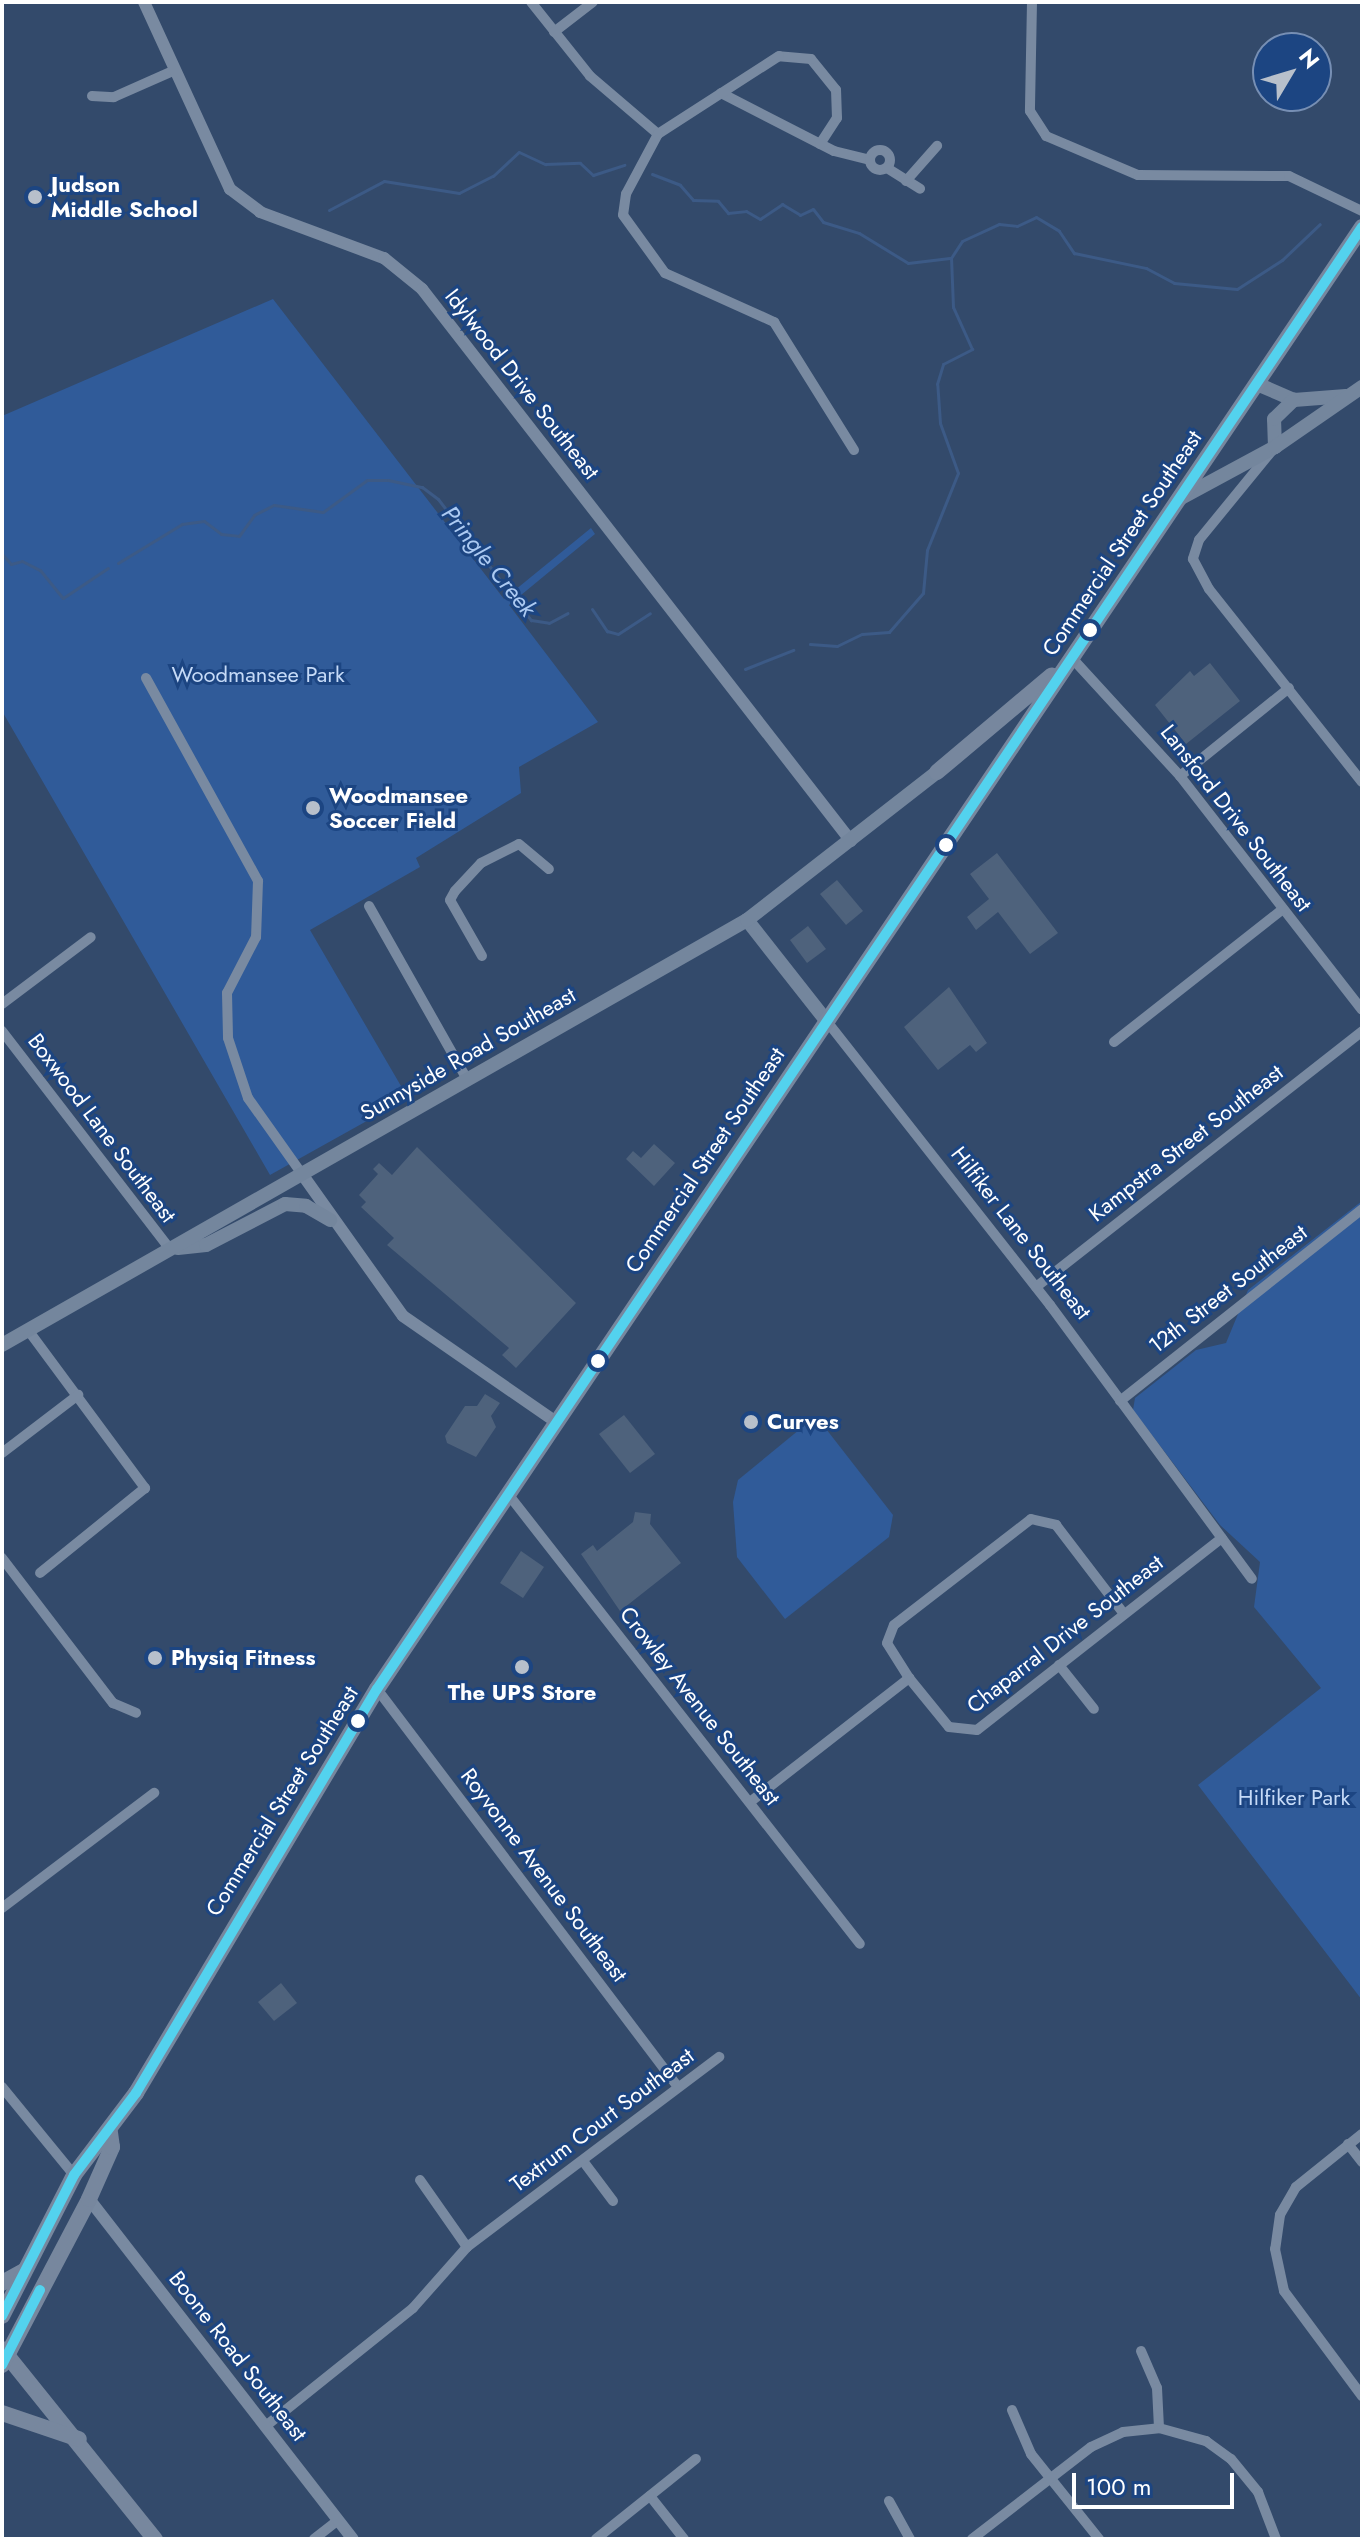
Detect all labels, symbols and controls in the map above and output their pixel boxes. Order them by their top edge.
north arrow [1252,32,1332,112]
text: N [1291,42,1327,75]
place label: Judson Middle School [51,171,198,222]
marker: Judson Middle School [26,188,44,206]
street label: Idylwood Drive Southeast [439,283,605,485]
street label: Commercial Street Southeast [1037,425,1207,661]
water label: Pringle Creek [436,500,542,622]
unlabelled marker [1082,622,1098,638]
park label: Woodmansee Park [171,662,345,688]
street label: Lansford Drive Southeast [1155,719,1317,917]
place label: Woodmansee Soccer Field [329,782,468,834]
marker: Woodmansee Soccer Field [304,799,322,817]
unlabelled marker [938,837,954,853]
street label: Sunnyside Road Southeast [356,982,580,1126]
street label: Boxwood Lane Southeast [22,1028,182,1228]
street label: Commercial Street Southeast [620,1042,790,1278]
street label: Kampstra Street Southeast [1084,1059,1288,1227]
street label: Hilfiker Lane Southeast [945,1141,1097,1325]
street label: 12th Street Southeast [1144,1219,1312,1359]
unlabelled marker [590,1353,606,1369]
place label: Curves [767,1409,839,1435]
marker: Curves [742,1413,760,1431]
street label: Chaparral Drive Southeast [962,1549,1168,1719]
street label: Crowley Avenue Southeast [614,1601,786,1811]
place label: Physiq Fitness [171,1645,315,1671]
marker: Physiq Fitness [146,1649,164,1667]
marker: The UPS Store [513,1658,531,1676]
place label: The UPS Store [448,1680,596,1706]
street label: Commercial Street Southeast [200,1681,364,1921]
unlabelled marker [350,1713,366,1729]
street label: Royvonne Avenue Southeast [455,1763,633,1987]
park label: Hilfiker Park [1238,1785,1350,1811]
street label: Textrum Court Southeast [505,2042,699,2198]
street label: Boone Road Southeast [163,2266,313,2446]
scale bar [1076,2457,1238,2507]
text: 100 m [1086,2469,1152,2504]

